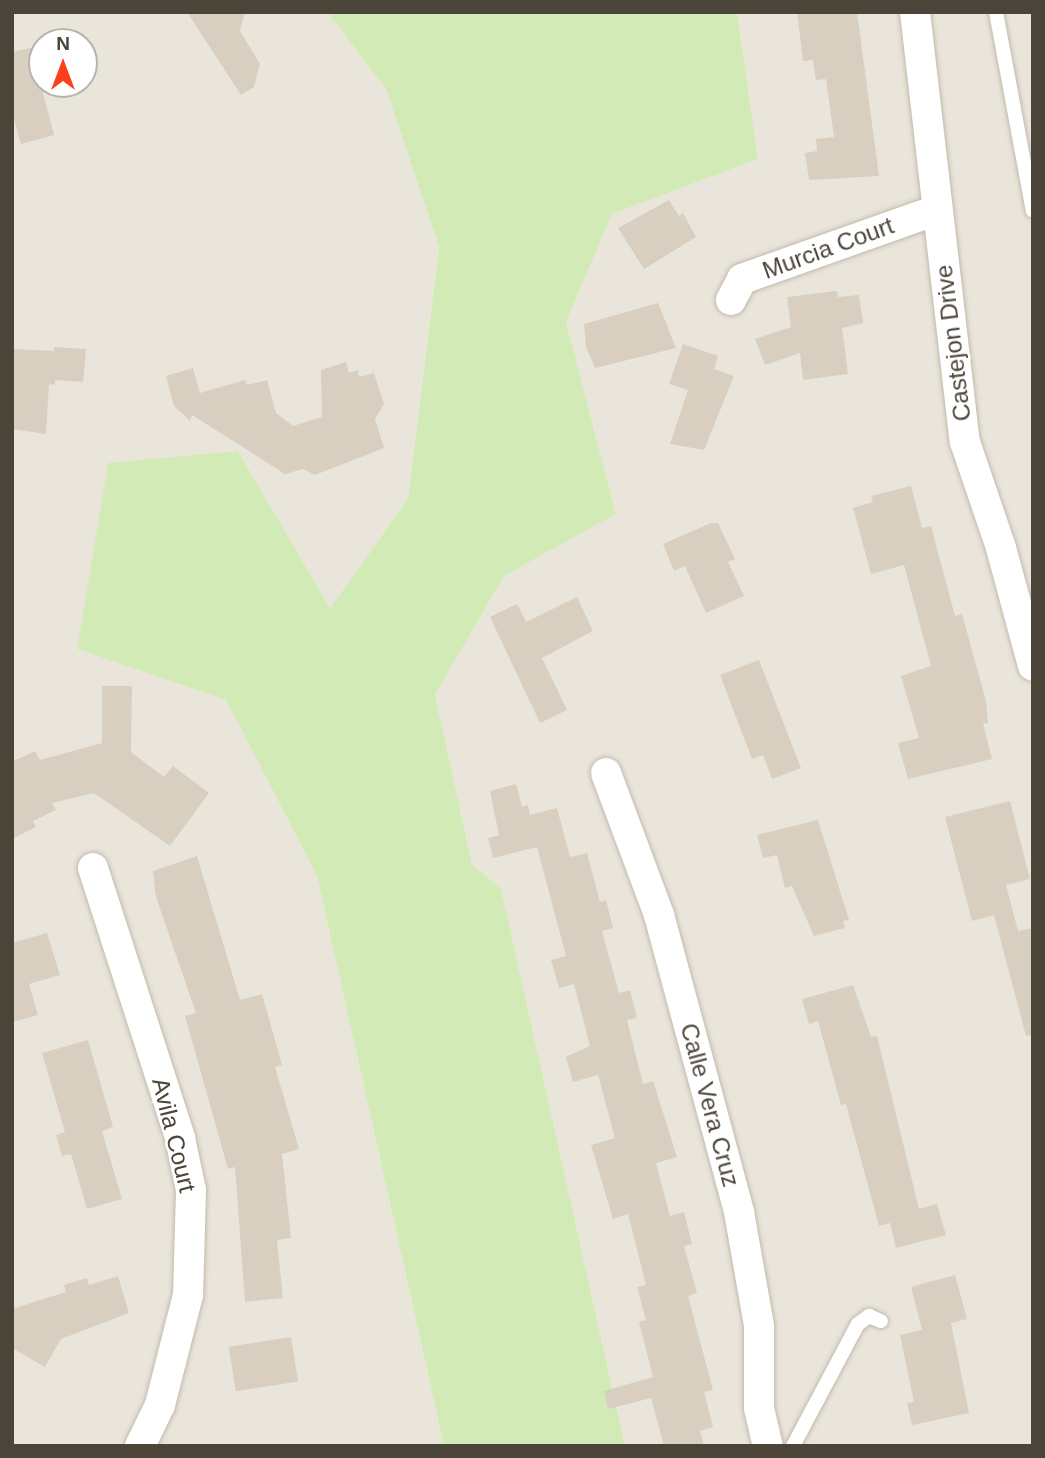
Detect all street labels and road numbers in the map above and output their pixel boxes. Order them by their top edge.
street label: Murcia Court [759,211,897,285]
street label: Castejon Drive [929,263,977,423]
street label: Calle Vera Cruz [674,1020,746,1190]
street label: Avila Court [146,1075,202,1195]

